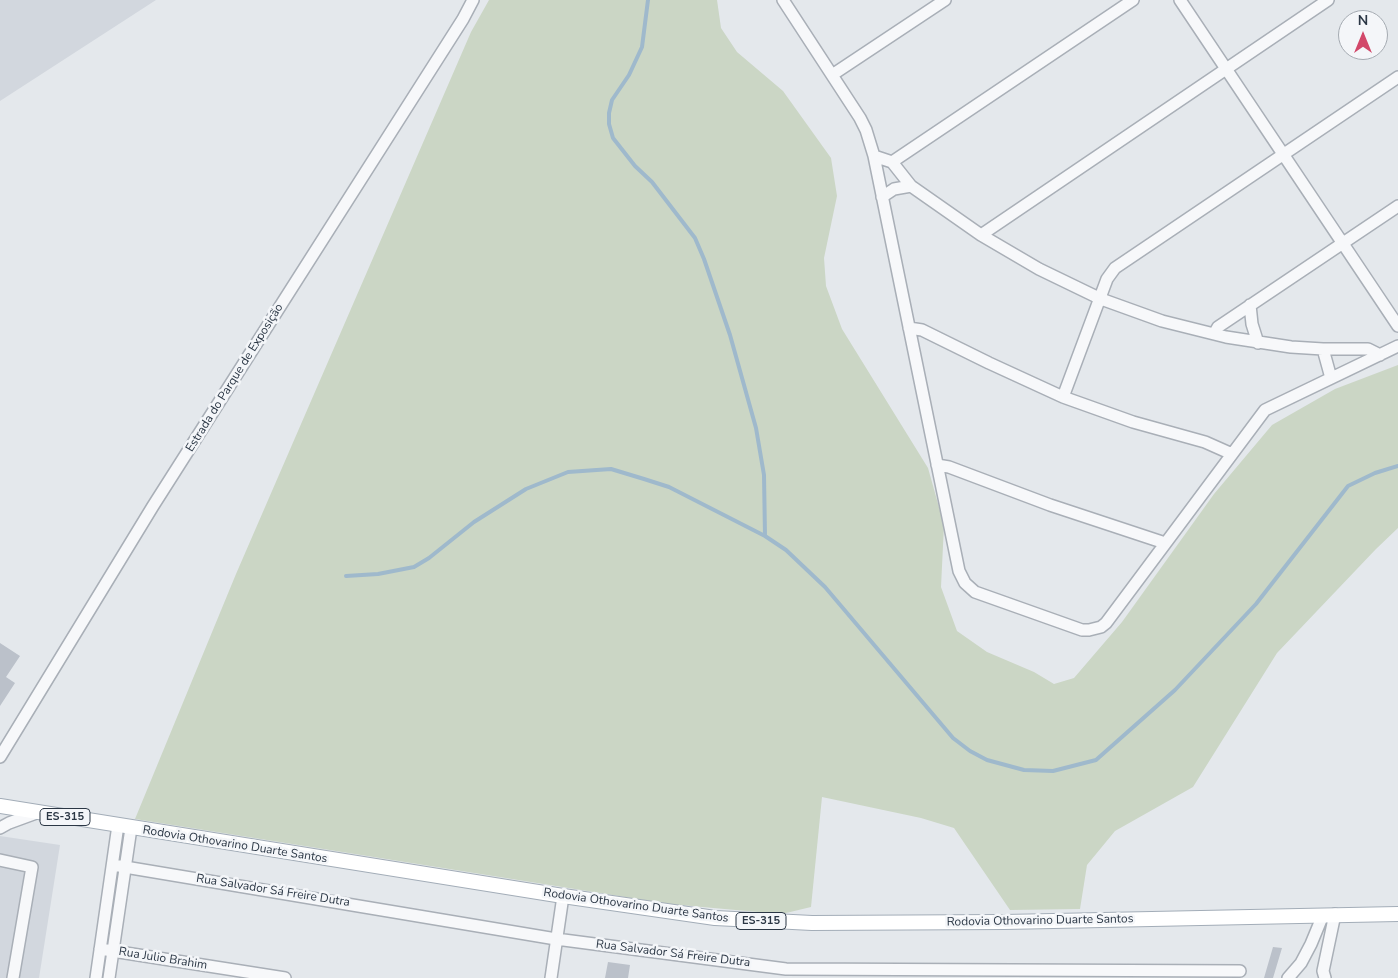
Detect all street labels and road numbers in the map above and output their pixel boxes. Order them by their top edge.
street label: Estrada do Parque de Exposição [183,301,287,455]
road number: ES-315 [40,809,90,826]
street label: Rodovia Othovarino Duarte Santos [142,823,328,867]
street label: Rua Salvador Sá Freire Dutra [195,872,351,910]
street label: Rodovia Othovarino Duarte Santos [543,886,729,926]
road number: ES-315 [736,912,786,929]
street label: Rodovia Othovarino Duarte Santos [946,912,1134,930]
street label: Rua Salvador Sá Freire Dutra [595,937,751,971]
street label: Rua Julio Brahim [118,945,208,973]

